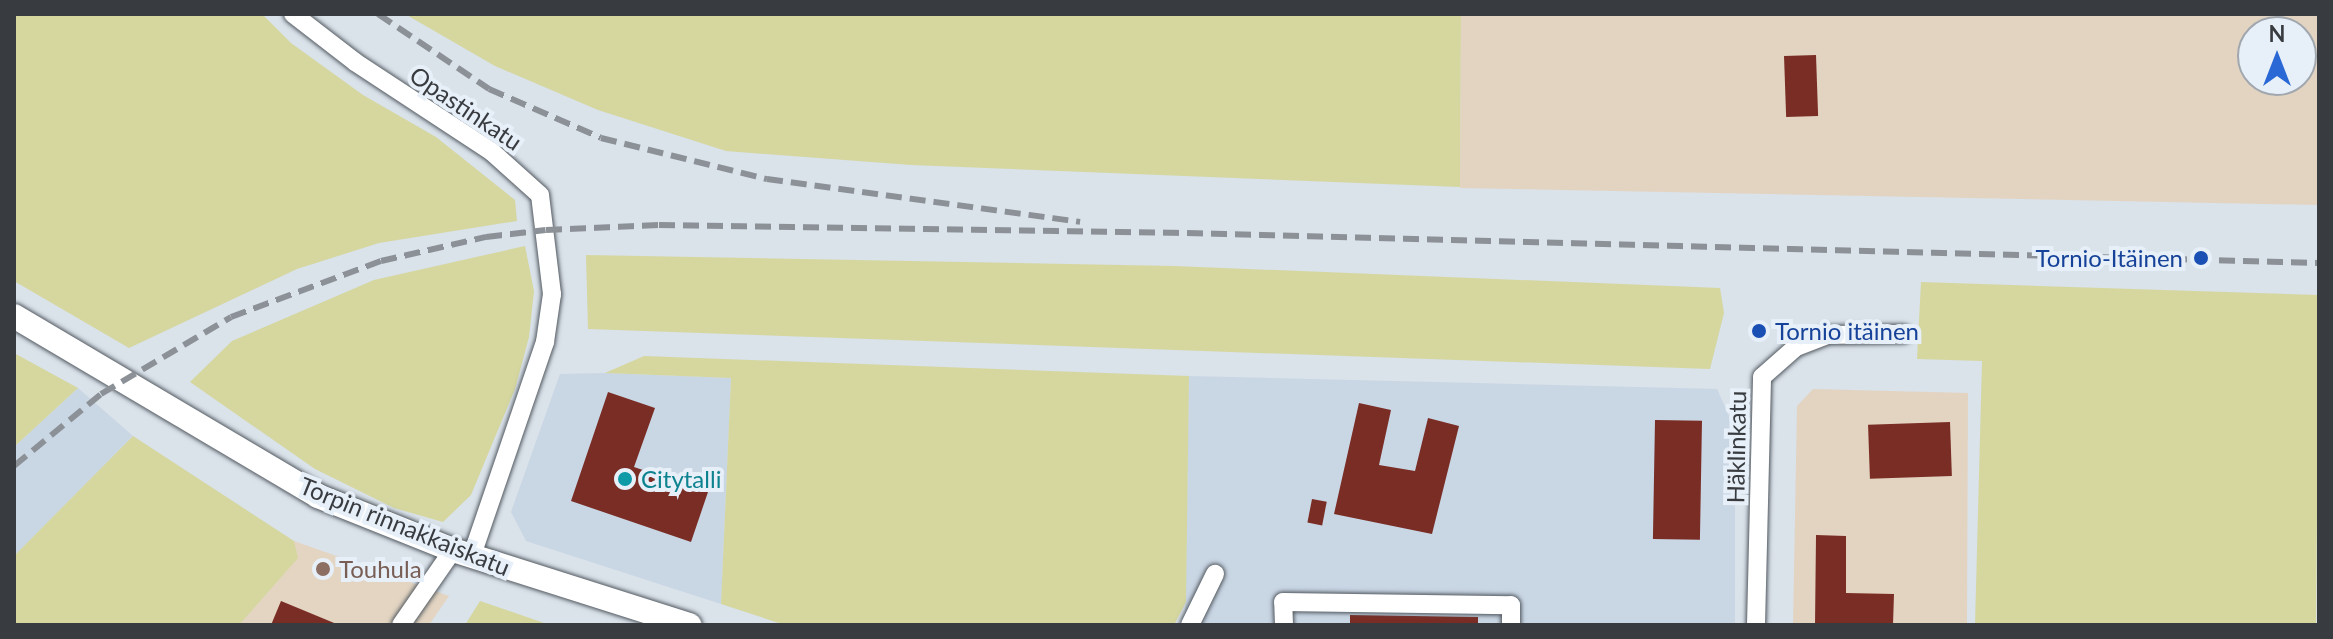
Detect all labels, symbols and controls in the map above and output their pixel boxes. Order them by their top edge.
north arrow [2237,16,2317,96]
text: N [2269,20,2285,47]
street label: Opastinkatu [405,60,527,156]
place label: Tornio-Itäinen [2036,244,2183,272]
marker: Tornio-Itäinen [2190,247,2212,269]
place label: Tornio itäinen [1775,317,1919,345]
marker: Tornio itäinen [1750,322,1768,340]
street label: Häklinkatu [1721,390,1751,504]
place label: Citytalli [641,465,721,493]
marker: Citytalli [616,470,634,488]
street label: Torpin rinnakkaiskatu [296,471,514,581]
place label: Touhula [339,555,422,583]
marker: Touhula [314,560,332,578]

